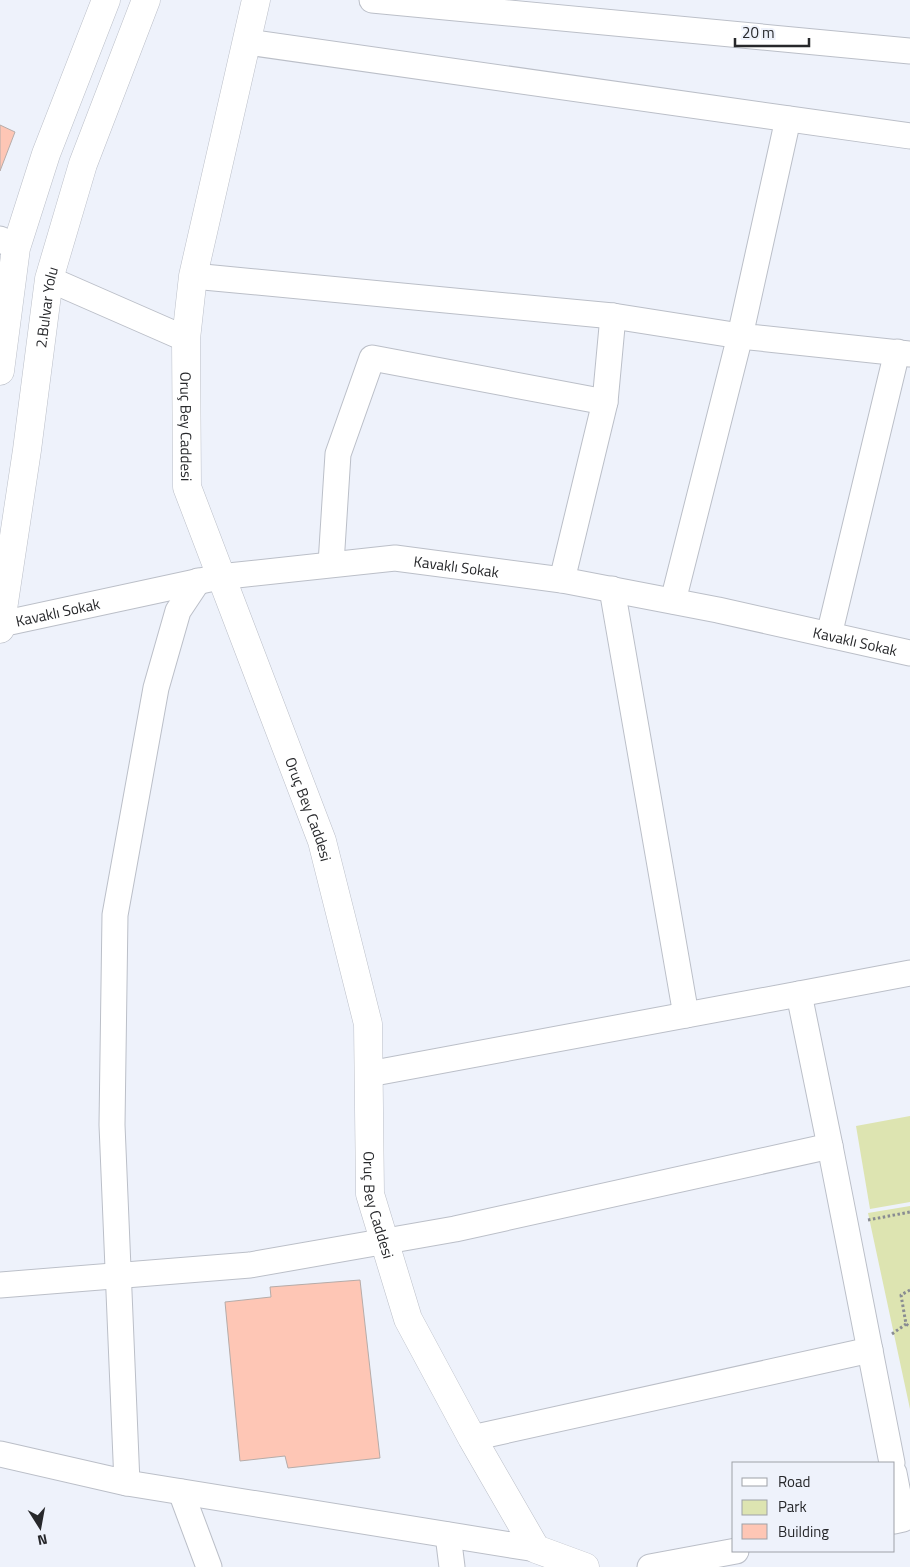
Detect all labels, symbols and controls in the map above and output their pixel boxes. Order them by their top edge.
scale bar [735,15,809,47]
text: 20 m [742,21,775,44]
street label: 2.Bulvar Yolu [29,264,64,349]
street label: Oruç Bey Caddesi [175,372,198,481]
street label: Kavaklı Sokak [412,549,500,583]
street label: Kavaklı Sokak [13,591,102,632]
street label: Kavaklı Sokak [811,620,900,661]
street label: Oruç Bey Caddesi [279,754,338,864]
street label: Oruç Bey Caddesi [358,1151,400,1261]
legend [732,1462,895,1552]
text: Road [778,1470,810,1493]
text: Park [778,1495,807,1518]
north arrow [15,1502,65,1552]
text: Building [778,1520,829,1543]
text: N [36,1529,49,1551]

